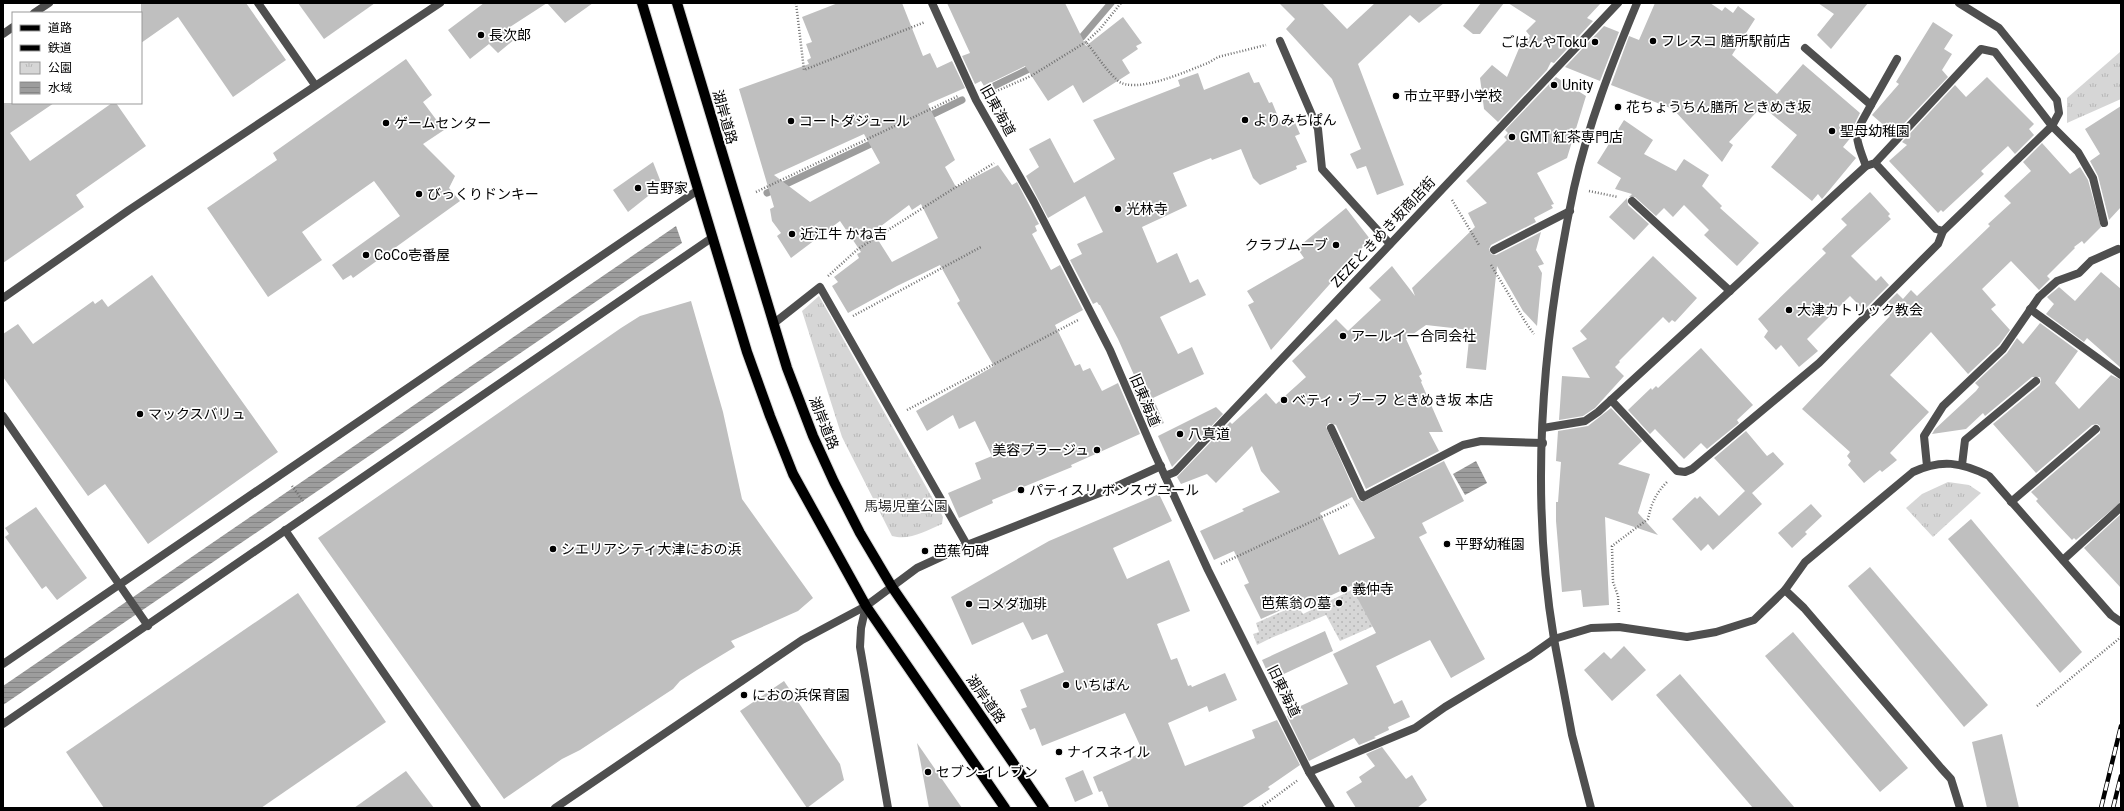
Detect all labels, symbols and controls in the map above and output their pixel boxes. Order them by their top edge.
legend [12,12,142,104]
text: 道路 [48,21,72,35]
place label: 長次郎 [489,27,531,43]
marker: 長次郎 [476,30,486,40]
place label: フレスコ 膳所駅前店 [1661,33,1790,49]
place label: ごはんやToku [1501,34,1587,50]
marker: フレスコ 膳所駅前店 [1648,36,1658,46]
marker: ごはんやToku [1590,37,1600,47]
text: 鉄道 [48,41,72,55]
text: 公園 [48,61,72,75]
place label: Unity [1562,77,1594,93]
marker: Unity [1549,80,1559,90]
text: 水域 [48,81,72,95]
street label: 旧東海道 [977,82,1019,138]
street label: 湖岸道路 [710,88,740,146]
place label: 市立平野小学校 [1404,88,1502,104]
marker: 市立平野小学校 [1391,91,1401,101]
place label: 花ちょうちん膳所 ときめき坂 [1626,99,1811,115]
marker: 花ちょうちん膳所 ときめき坂 [1613,102,1623,112]
place label: よりみちぱん [1253,112,1337,128]
place label: コートダジュール [799,113,910,129]
place label: ゲームセンター [394,115,492,131]
marker: よりみちぱん [1240,115,1250,125]
marker: コートダジュール [786,116,796,126]
marker: ゲームセンター [381,118,391,128]
place label: 聖母幼稚園 [1840,123,1910,139]
marker: 聖母幼稚園 [1827,126,1837,136]
place label: GMT 紅茶専門店 [1520,129,1623,145]
marker: GMT 紅茶専門店 [1507,132,1517,142]
street label: ZEZEときめき坂商店街 [1328,174,1438,290]
place label: 吉野家 [646,180,688,196]
marker: 吉野家 [633,183,643,193]
place label: びっくりドンキー [427,186,539,202]
marker: びっくりドンキー [414,189,424,199]
place label: 光林寺 [1126,201,1168,217]
marker: 光林寺 [1113,204,1123,214]
place label: 近江牛 かね吉 [800,226,887,242]
marker: 近江牛 かね吉 [787,229,797,239]
place label: クラブムーブ [1245,237,1328,253]
marker: クラブムーブ [1331,240,1341,250]
place label: CoCo壱番屋 [374,247,450,263]
marker: CoCo壱番屋 [361,250,371,260]
place label: 大津カトリック教会 [1797,302,1923,318]
marker: 大津カトリック教会 [1784,305,1794,315]
place label: アールイー合同会社 [1351,328,1476,344]
marker: アールイー合同会社 [1338,331,1348,341]
street label: 旧東海道 [1127,371,1163,429]
place label: べティ・ブーフ ときめき坂 本店 [1292,392,1493,408]
street label: 湖岸道路 [806,394,842,452]
marker: べティ・ブーフ ときめき坂 本店 [1279,395,1289,405]
place label: マックスバリュ [148,406,246,422]
marker: マックスバリュ [135,409,145,419]
place label: 八真道 [1188,426,1230,442]
marker: 八真道 [1175,429,1185,439]
place label: 美容プラージュ [992,442,1089,458]
marker: 美容プラージュ [1092,445,1102,455]
place label: パティスリ ボンスヴニール [1029,482,1199,498]
marker: パティスリ ボンスヴニール [1016,485,1026,495]
park label: 馬場児童公園 [864,498,948,514]
place label: 平野幼稚園 [1455,536,1525,552]
marker: 平野幼稚園 [1442,539,1452,549]
place label: シエリアシティ大津におの浜 [561,541,742,557]
place label: 芭蕉句碑 [933,543,989,559]
marker: シエリアシティ大津におの浜 [548,544,558,554]
marker: 芭蕉句碑 [920,546,930,556]
place label: 義仲寺 [1352,581,1394,597]
marker: 義仲寺 [1339,584,1349,594]
place label: 芭蕉翁の墓 [1261,595,1331,611]
place label: コメダ珈琲 [977,596,1047,612]
marker: 芭蕉翁の墓 [1334,598,1344,608]
marker: コメダ珈琲 [964,599,974,609]
street label: 旧東海道 [1265,662,1303,720]
street label: 湖岸道路 [963,671,1009,727]
place label: いちばん [1074,677,1130,693]
marker: いちばん [1061,680,1071,690]
place label: におの浜保育園 [752,687,850,703]
marker: におの浜保育園 [739,690,749,700]
place label: ナイスネイル [1067,744,1151,760]
marker: ナイスネイル [1054,747,1064,757]
place label: セブン-イレブン [936,764,1038,780]
marker: セブン-イレブン [923,767,933,777]

